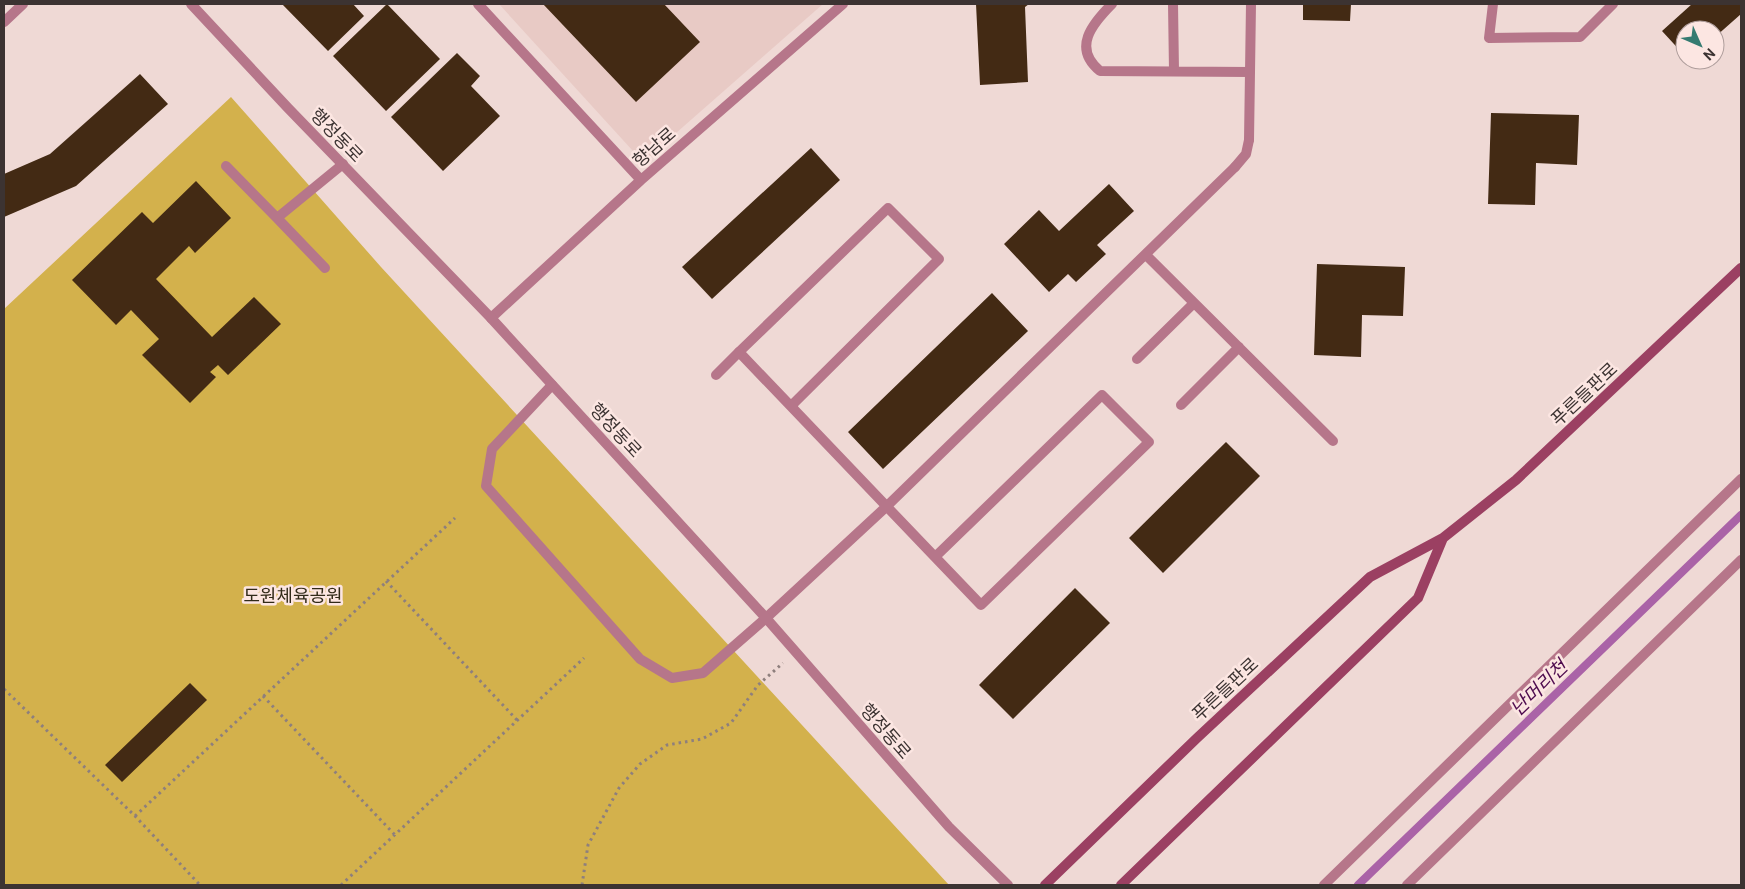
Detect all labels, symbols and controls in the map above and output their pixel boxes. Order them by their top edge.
north arrow [1675,20,1725,70]
text: N [1700,45,1718,63]
street label: 행정동로 [306,104,368,166]
street label: 향남로 [628,123,680,171]
street label: 푸른들판로 [1547,358,1621,430]
street label: 행정동로 [586,399,646,461]
park label: 도원체육공원 [243,585,343,606]
street label: 푸른들판로 [1188,653,1262,725]
water label: 난머리천 [1506,654,1573,721]
street label: 행정동로 [856,699,916,763]

